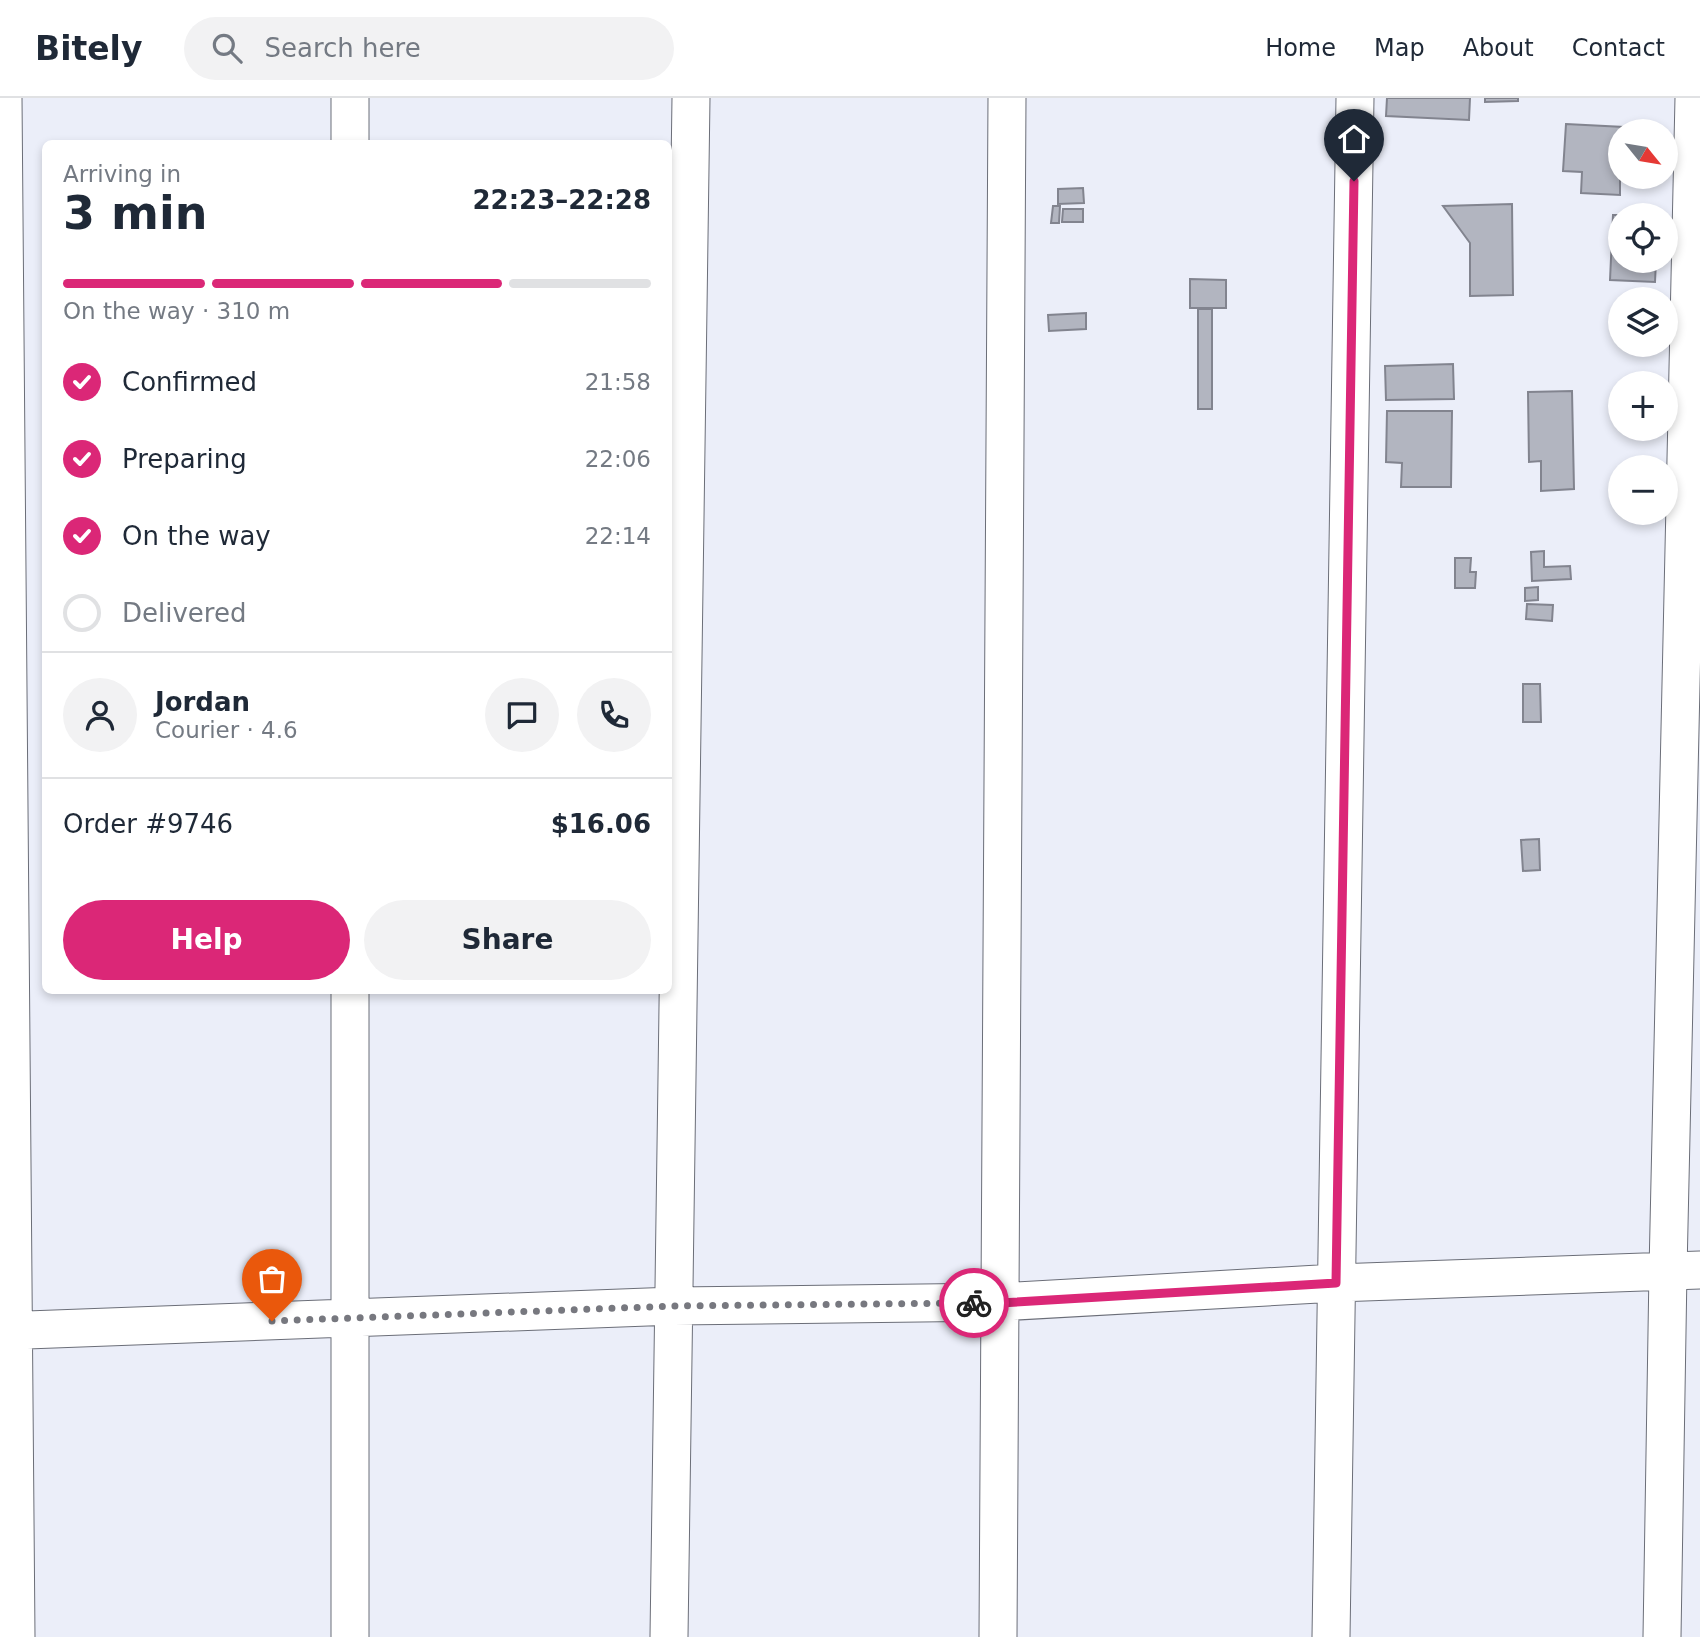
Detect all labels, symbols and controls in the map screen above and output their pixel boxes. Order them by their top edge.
search box [184,17,674,80]
text: Bitely [35,29,142,68]
icon: search [208,29,246,67]
text: Search here [264,33,421,63]
text: Home [1265,34,1336,62]
text: Map [1374,34,1425,62]
text: About [1463,34,1534,62]
text: Contact [1572,34,1665,62]
pin [1324,109,1384,181]
north arrow [1608,119,1678,189]
map controls [1608,119,1678,525]
icon: home [1335,120,1373,158]
text: Arriving in [63,161,181,187]
text: 22:23–22:28 [472,185,651,215]
text: 3 min [63,186,207,240]
button: locate [1608,203,1678,273]
button: layers [1608,287,1678,357]
text: On the way · 310 m [63,298,290,324]
icon: check [63,363,101,401]
text: Confirmed [122,367,257,397]
text: 21:58 [585,369,651,395]
button: + [1608,371,1678,441]
icon: check [63,440,101,478]
text: Preparing [122,444,247,474]
text: 22:06 [585,446,651,472]
button: − [1608,455,1678,525]
icon: check [63,517,101,555]
text: On the way [122,521,271,551]
text: 22:14 [585,523,651,549]
text: Delivered [122,598,246,628]
button: person [63,678,137,752]
button: chat [485,678,559,752]
button: phone [577,678,651,752]
text: Jordan [155,687,250,717]
text: Courier · 4.6 [155,717,298,743]
text: Order #9746 [63,809,233,839]
text: $16.06 [551,809,651,839]
button: Help [63,900,350,980]
button: Share [364,900,651,980]
pin [242,1249,302,1321]
icon: bag [253,1260,291,1298]
courier [939,1268,1009,1338]
icon: bike [955,1284,993,1322]

